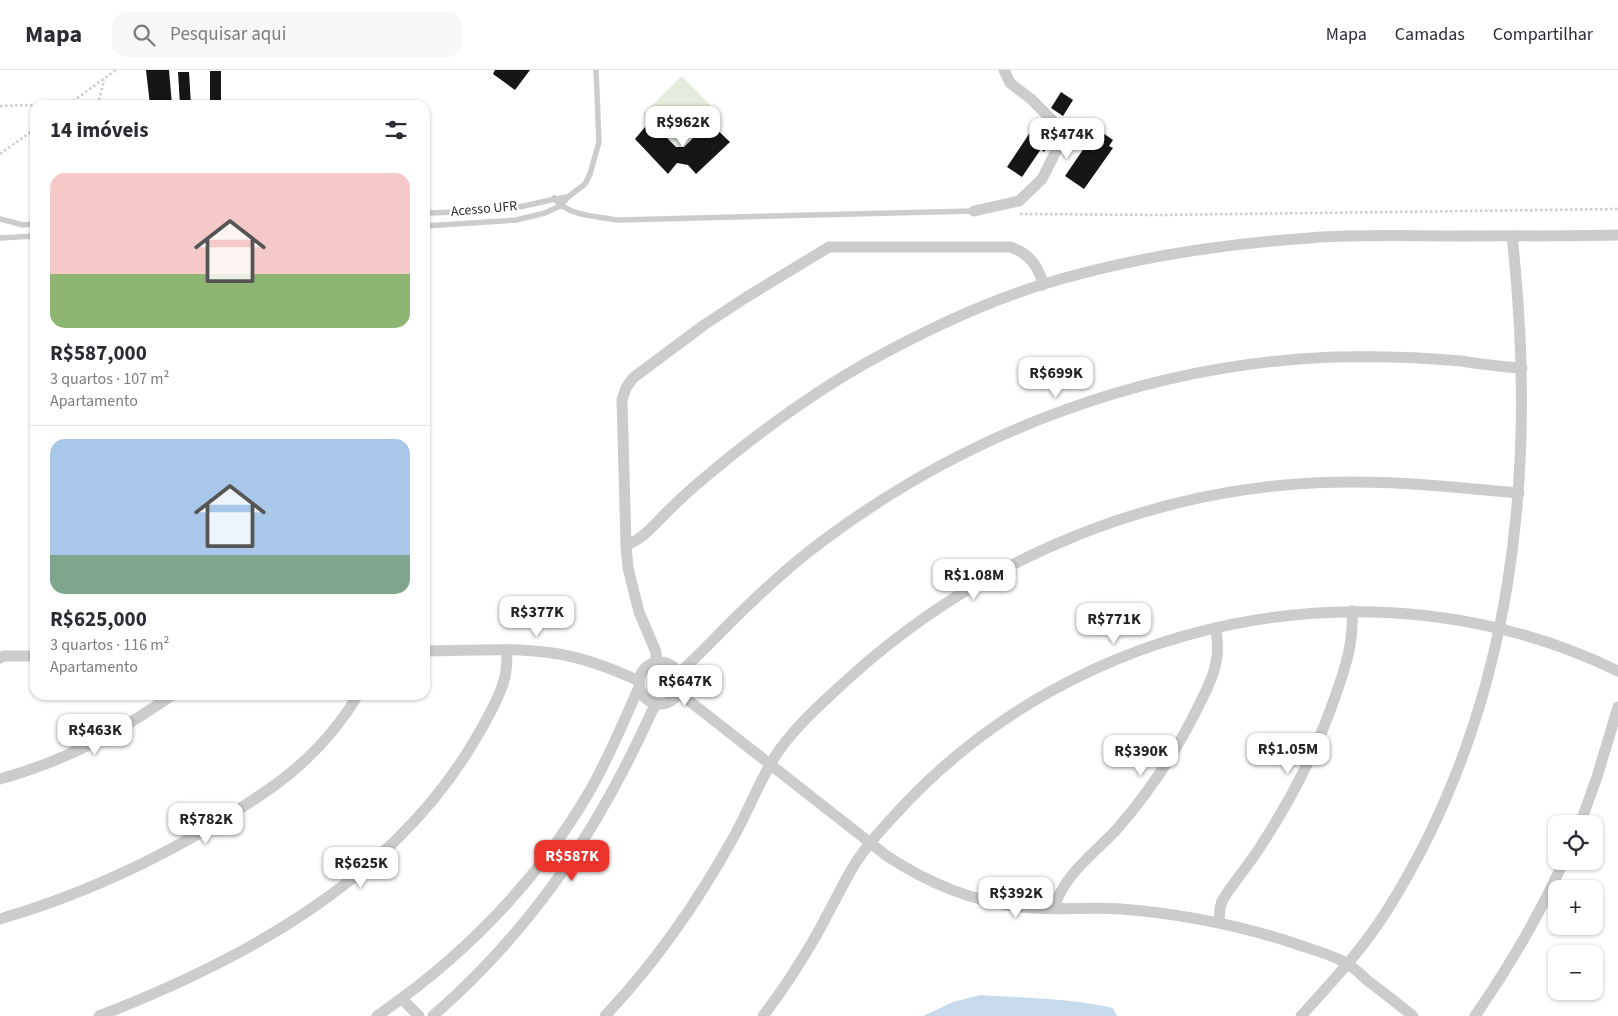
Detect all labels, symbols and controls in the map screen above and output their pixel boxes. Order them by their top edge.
search box [112,12,462,57]
text: Mapa [25,17,82,52]
icon: search [130,21,158,49]
text: Pesquisar aqui [170,21,286,48]
text: Mapa [1326,22,1367,47]
text: Camadas [1395,22,1465,47]
text: Compartilhar [1493,22,1593,47]
pin: R$962K [642,106,724,148]
text: R$962K [656,111,710,133]
text: 14 imóveis [50,115,148,145]
icon: filters [382,116,410,144]
pin: R$474K [1026,118,1108,160]
text: R$474K [1040,123,1094,145]
street label: Acesso UFR [450,196,518,222]
icon: home [185,206,275,296]
text: R$587,000 [50,338,147,368]
pin: R$699K [1015,356,1097,399]
text: R$699K [1029,362,1083,384]
text: 3 quartos · 107 m² [50,368,169,390]
text: Apartamento [50,390,138,412]
icon: home [185,471,275,561]
pin: R$1.08M [928,558,1020,601]
text: R$1.08M [944,564,1004,586]
pin: R$377K [496,596,578,638]
text: R$377K [510,601,564,623]
pin: R$771K [1073,602,1155,645]
text: R$625,000 [50,604,147,634]
text: R$771K [1087,608,1141,630]
text: 3 quartos · 116 m² [50,634,169,656]
text: Apartamento [50,656,138,678]
pin: R$647K [644,664,726,707]
text: R$647K [658,670,712,692]
pin: R$463K [54,714,136,756]
text: R$463K [68,719,122,741]
pin: R$1.05M [1242,732,1334,775]
pin: R$390K [1100,734,1182,777]
text: R$1.05M [1258,738,1318,760]
text: R$390K [1114,740,1168,762]
pin: R$782K [165,802,247,845]
text: R$782K [179,808,233,830]
map controls [1548,815,1603,1000]
button: locate [1548,815,1603,870]
pin: R$587K [531,840,613,882]
text: R$587K [545,845,599,867]
pin: R$625K [320,846,402,889]
text: R$625K [334,852,388,874]
pin: R$392K [975,876,1057,919]
button: + [1548,880,1603,935]
text: R$392K [989,882,1043,904]
button: − [1548,945,1603,1000]

